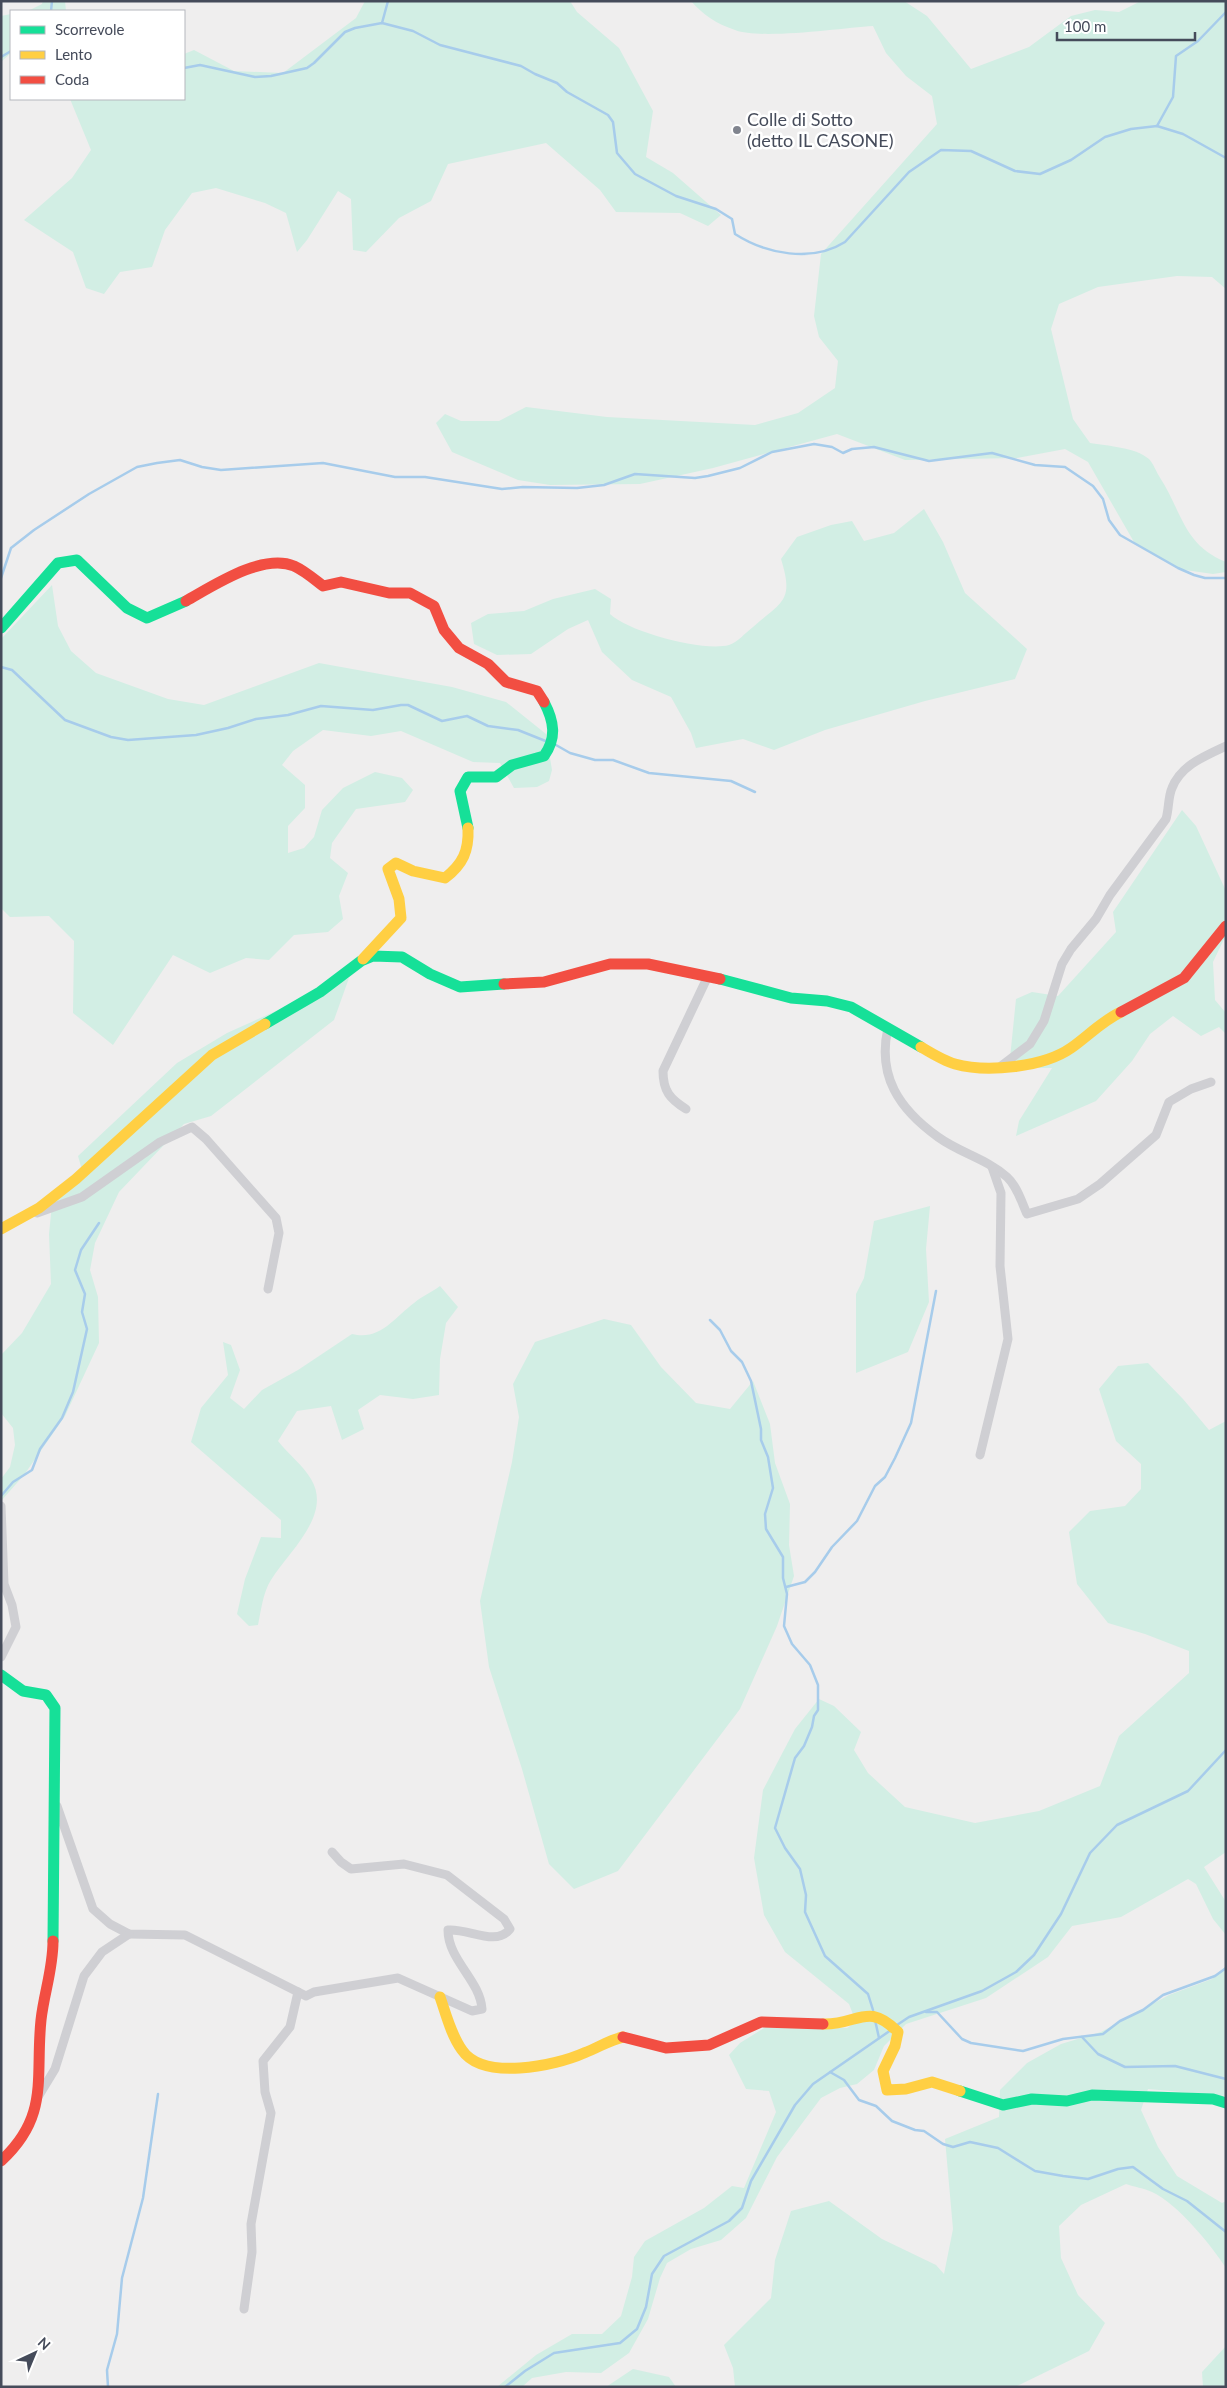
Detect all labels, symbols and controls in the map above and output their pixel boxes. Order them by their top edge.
legend [10,10,185,100]
scale bar [1057,10,1194,42]
text: 100 m [1064,17,1106,35]
text: Scorrevole [55,20,125,38]
text: Lento [55,45,92,63]
text: Coda [55,70,89,88]
place label: Colle di Sotto (detto IL CASONE) [747,108,894,151]
marker: Colle di Sotto (detto IL CASONE) [731,124,743,136]
north arrow [10,2328,60,2378]
text: N [35,2333,54,2353]

